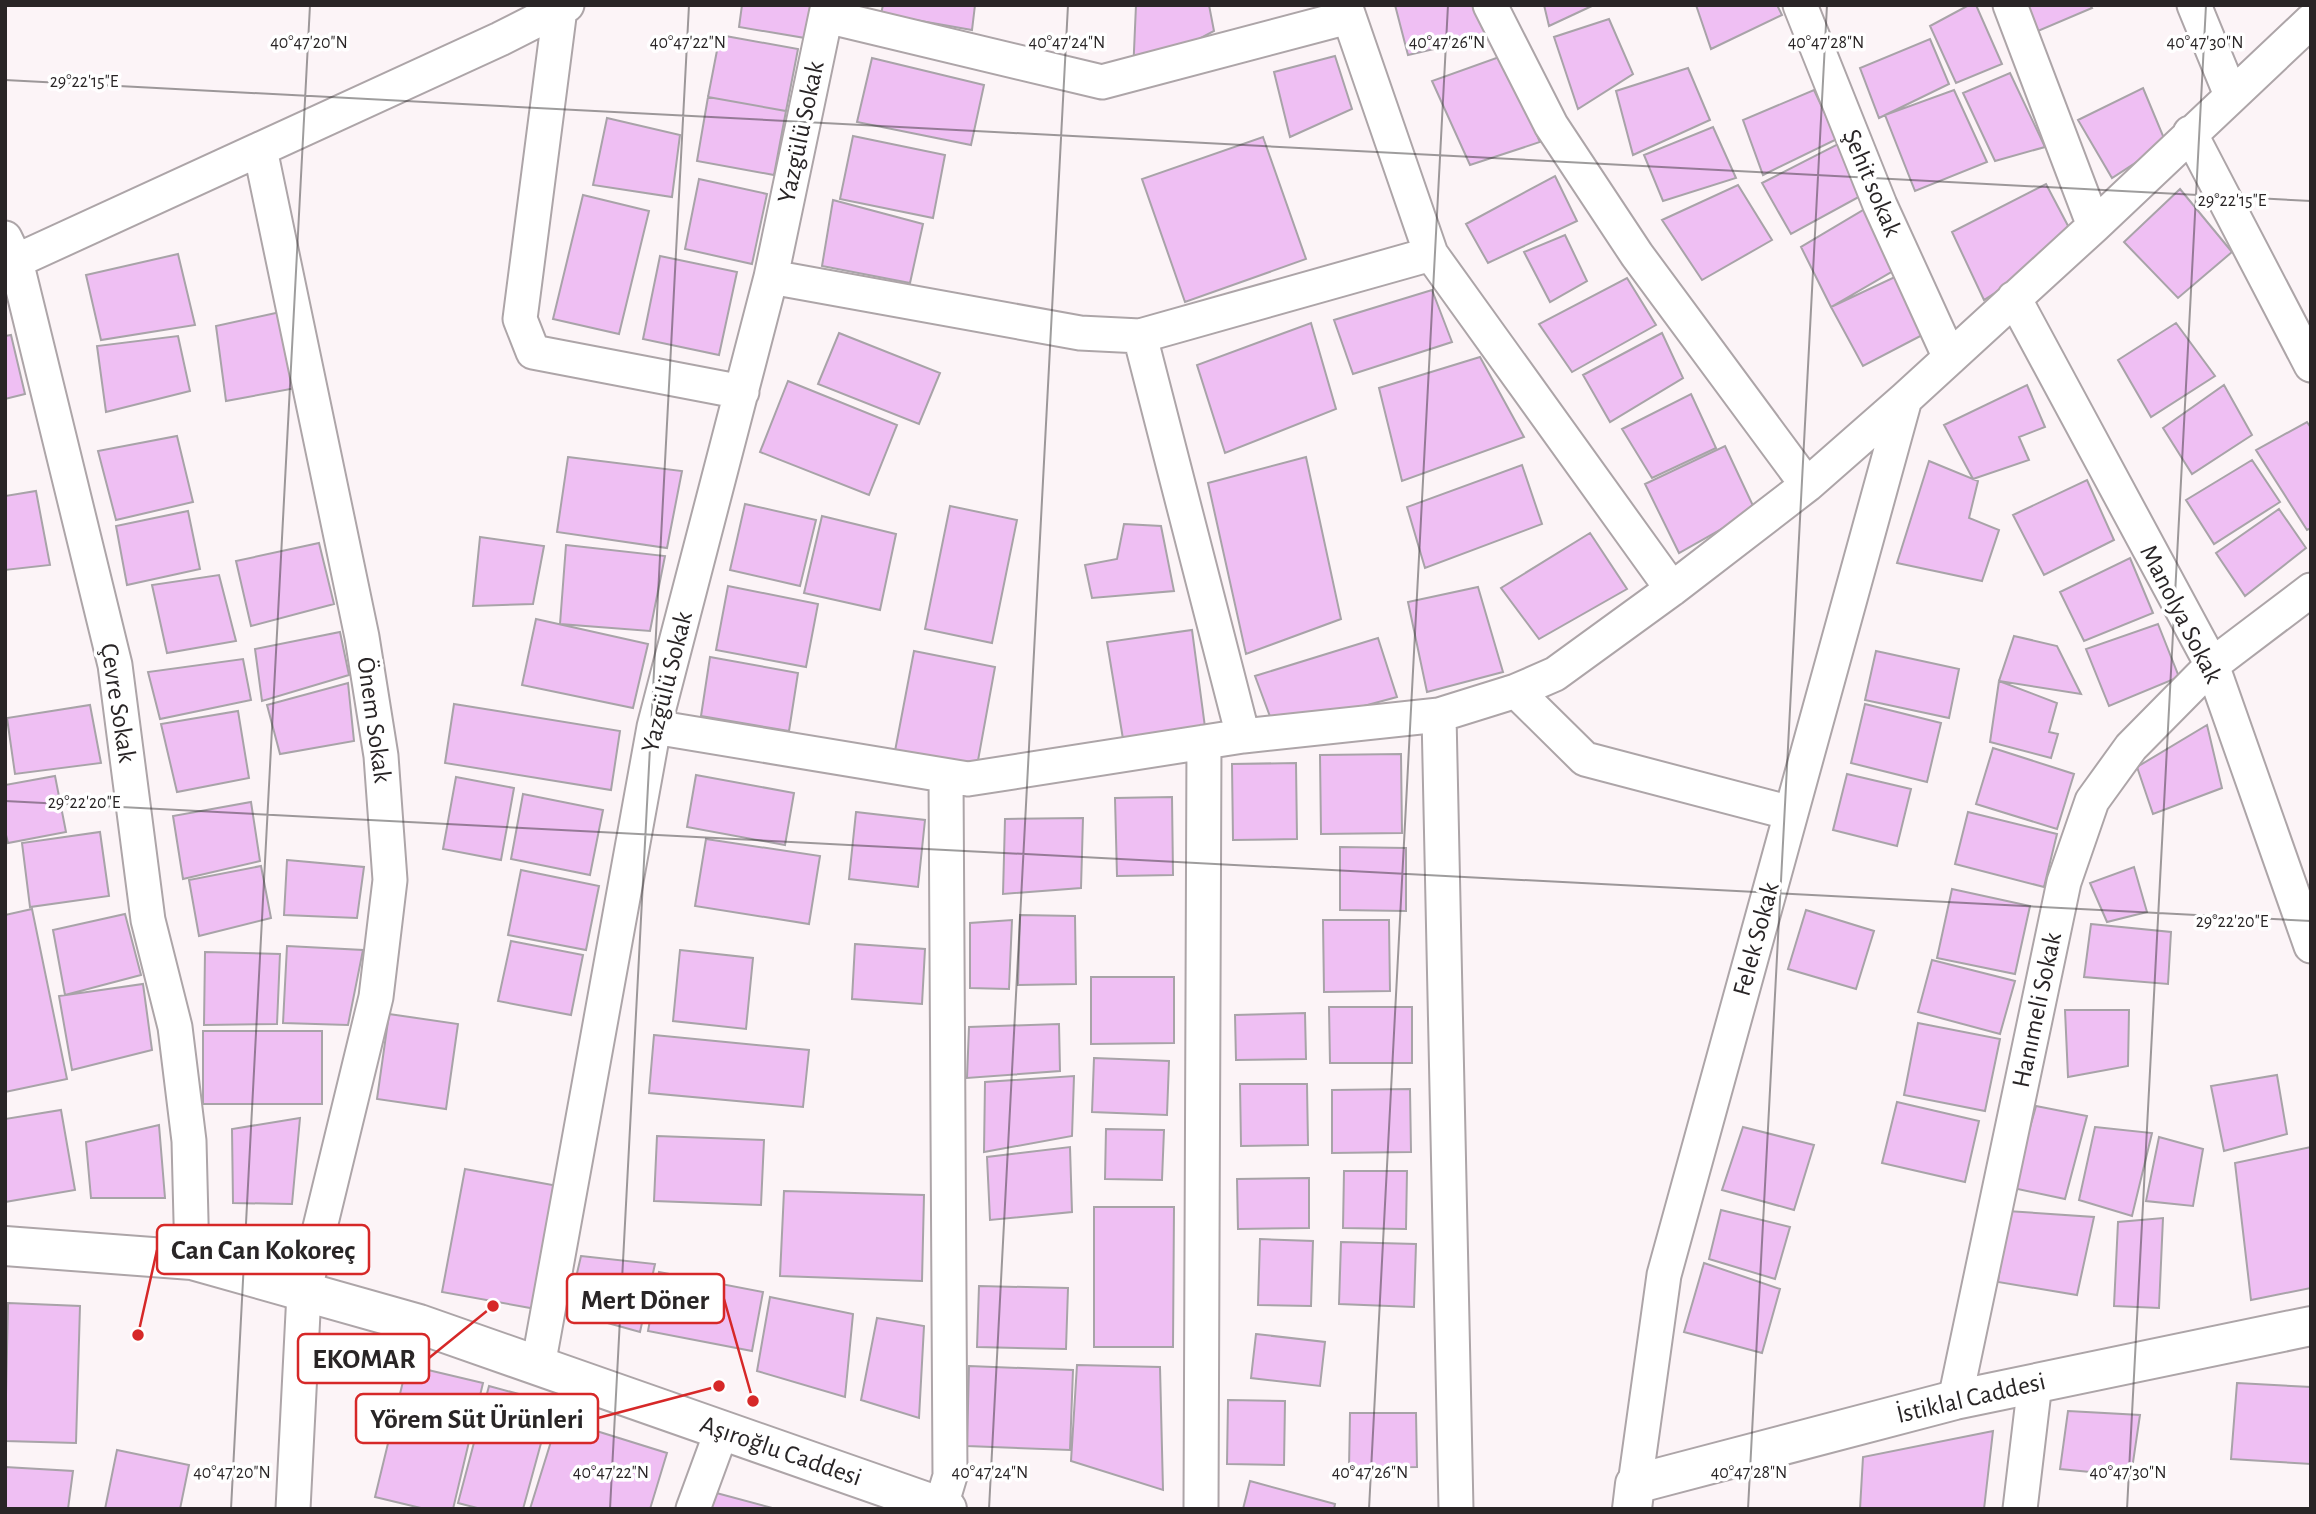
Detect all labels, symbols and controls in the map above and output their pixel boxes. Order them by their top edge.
text: 40°47'20"N [270,34,348,52]
text: 40°47'22"N [650,34,726,52]
text: 40°47'24"N [1029,34,1105,52]
text: 40°47'26"N [1409,34,1485,52]
text: 40°47'28"N [1788,34,1864,52]
text: 40°47'30"N [2167,34,2243,52]
street label: Yazgülü Sokak [773,59,829,205]
text: 29°22'15"E [50,73,119,91]
street label: Şehit sokak [1838,126,1906,241]
text: 29°22'15"E [2198,192,2267,210]
street label: Manolya Sokak [2135,541,2227,687]
street label: Yazgülü Sokak [637,609,697,755]
street label: Çevre Sokak [96,642,140,765]
street label: Önem Sokak [352,655,397,785]
text: 29°22'20"E [48,794,121,812]
street label: Felek Sokak [1728,879,1784,999]
text: 29°22'20"E [2196,913,2269,931]
street label: Hanımeli Sokak [2008,930,2066,1090]
callout: Can Can Kokoreç [157,1225,369,1274]
text: Can Can Kokoreç [171,1237,355,1265]
callout: Mert Döner [567,1274,724,1323]
text: Mert Döner [581,1287,709,1315]
callout: EKOMAR [298,1334,429,1383]
text: EKOMAR [312,1346,416,1374]
street label: İstiklal Caddesi [1894,1367,2048,1428]
callout: Yörem Süt Ürünleri [356,1394,598,1443]
text: Yörem Süt Ürünleri [370,1404,584,1434]
street label: Aşıroğlu Caddesi [697,1411,865,1491]
text: 40°47'20"N [193,1464,271,1482]
text: 40°47'22"N [573,1464,649,1482]
text: 40°47'24"N [952,1464,1028,1482]
text: 40°47'26"N [1332,1464,1408,1482]
text: 40°47'28"N [1711,1464,1787,1482]
text: 40°47'30"N [2090,1464,2166,1482]

